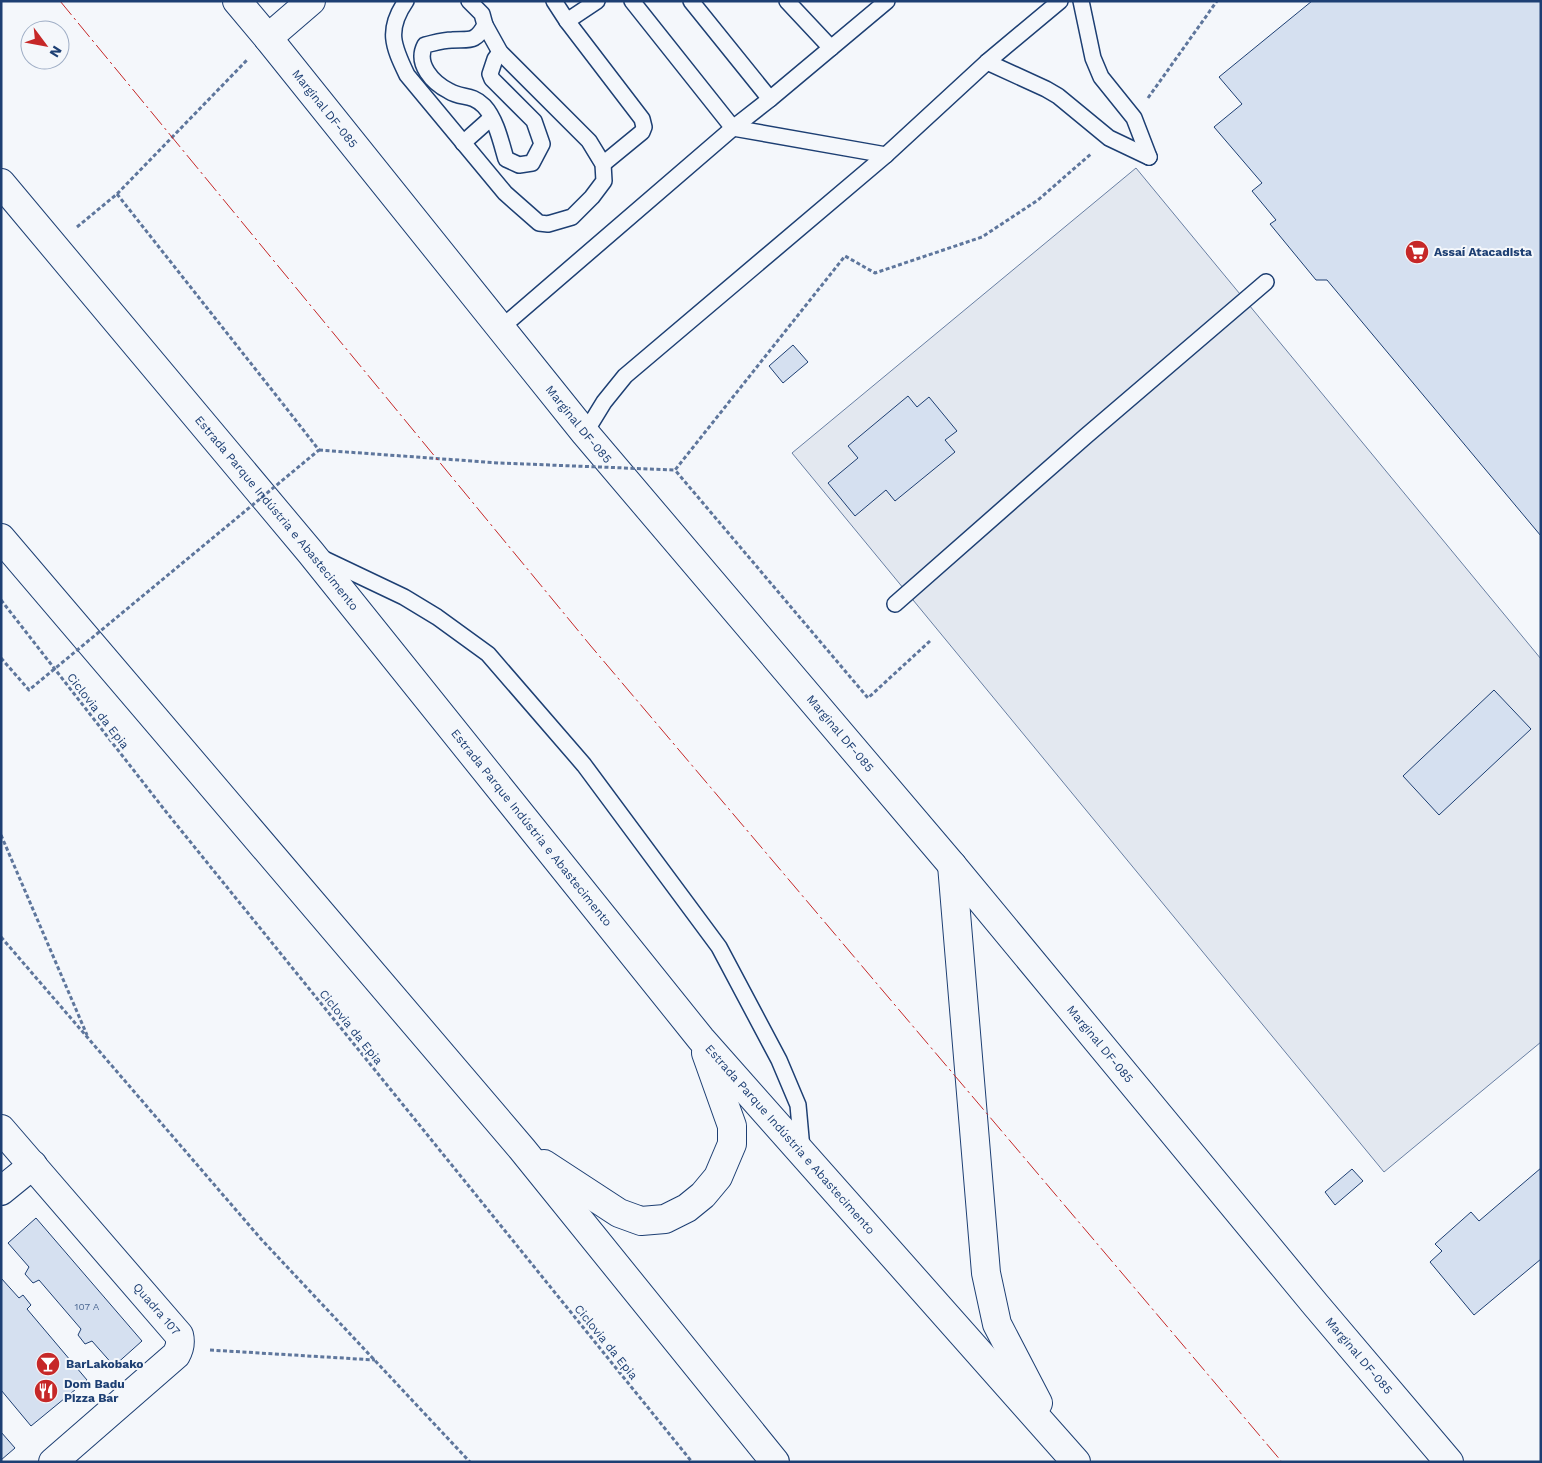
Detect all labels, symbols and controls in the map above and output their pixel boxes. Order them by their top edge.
north arrow [20,20,70,70]
text: N [46,43,66,61]
street label: Marginal DF-085 [289,67,360,151]
supermarket icon: Assaí Atacadista [1404,239,1430,265]
place label: Assaí Atacadista [1434,245,1532,259]
street label: Marginal DF-085 [543,383,615,466]
street label: Estrada Parque Indústria e Abastecimento [192,413,361,613]
street label: Ciclovia da Epia [64,670,132,752]
street label: Marginal DF-085 [804,692,877,775]
street label: Estrada Parque Indústria e Abastecimento [448,726,615,929]
street label: Ciclovia da Epia [316,987,386,1067]
street label: Marginal DF-085 [1064,1003,1136,1086]
street label: Estrada Parque Indústria e Abastecimento [702,1042,878,1237]
street label: Quadra 107 [130,1280,183,1338]
house number: 107 A [75,1301,100,1312]
street label: Ciclovia da Epia [571,1302,641,1382]
street label: Marginal DF-085 [1322,1314,1395,1397]
bar icon: BarLakobako [35,1351,61,1377]
place label: BarLakobako [66,1357,144,1371]
place label: Dom Badu Pizza Bar [64,1377,125,1405]
restaurant icon: Dom Badu Pizza Bar [33,1378,59,1404]

